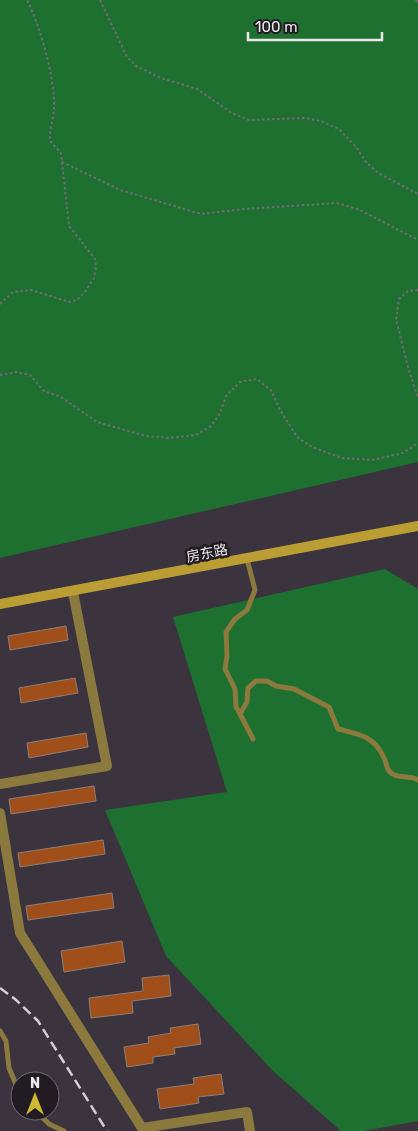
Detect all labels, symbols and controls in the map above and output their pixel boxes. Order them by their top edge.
scale bar [248,10,382,42]
text: 100 m [255,18,297,36]
street label: 房东路 [185,541,229,566]
north arrow [10,1071,60,1121]
text: N [30,1075,40,1092]

